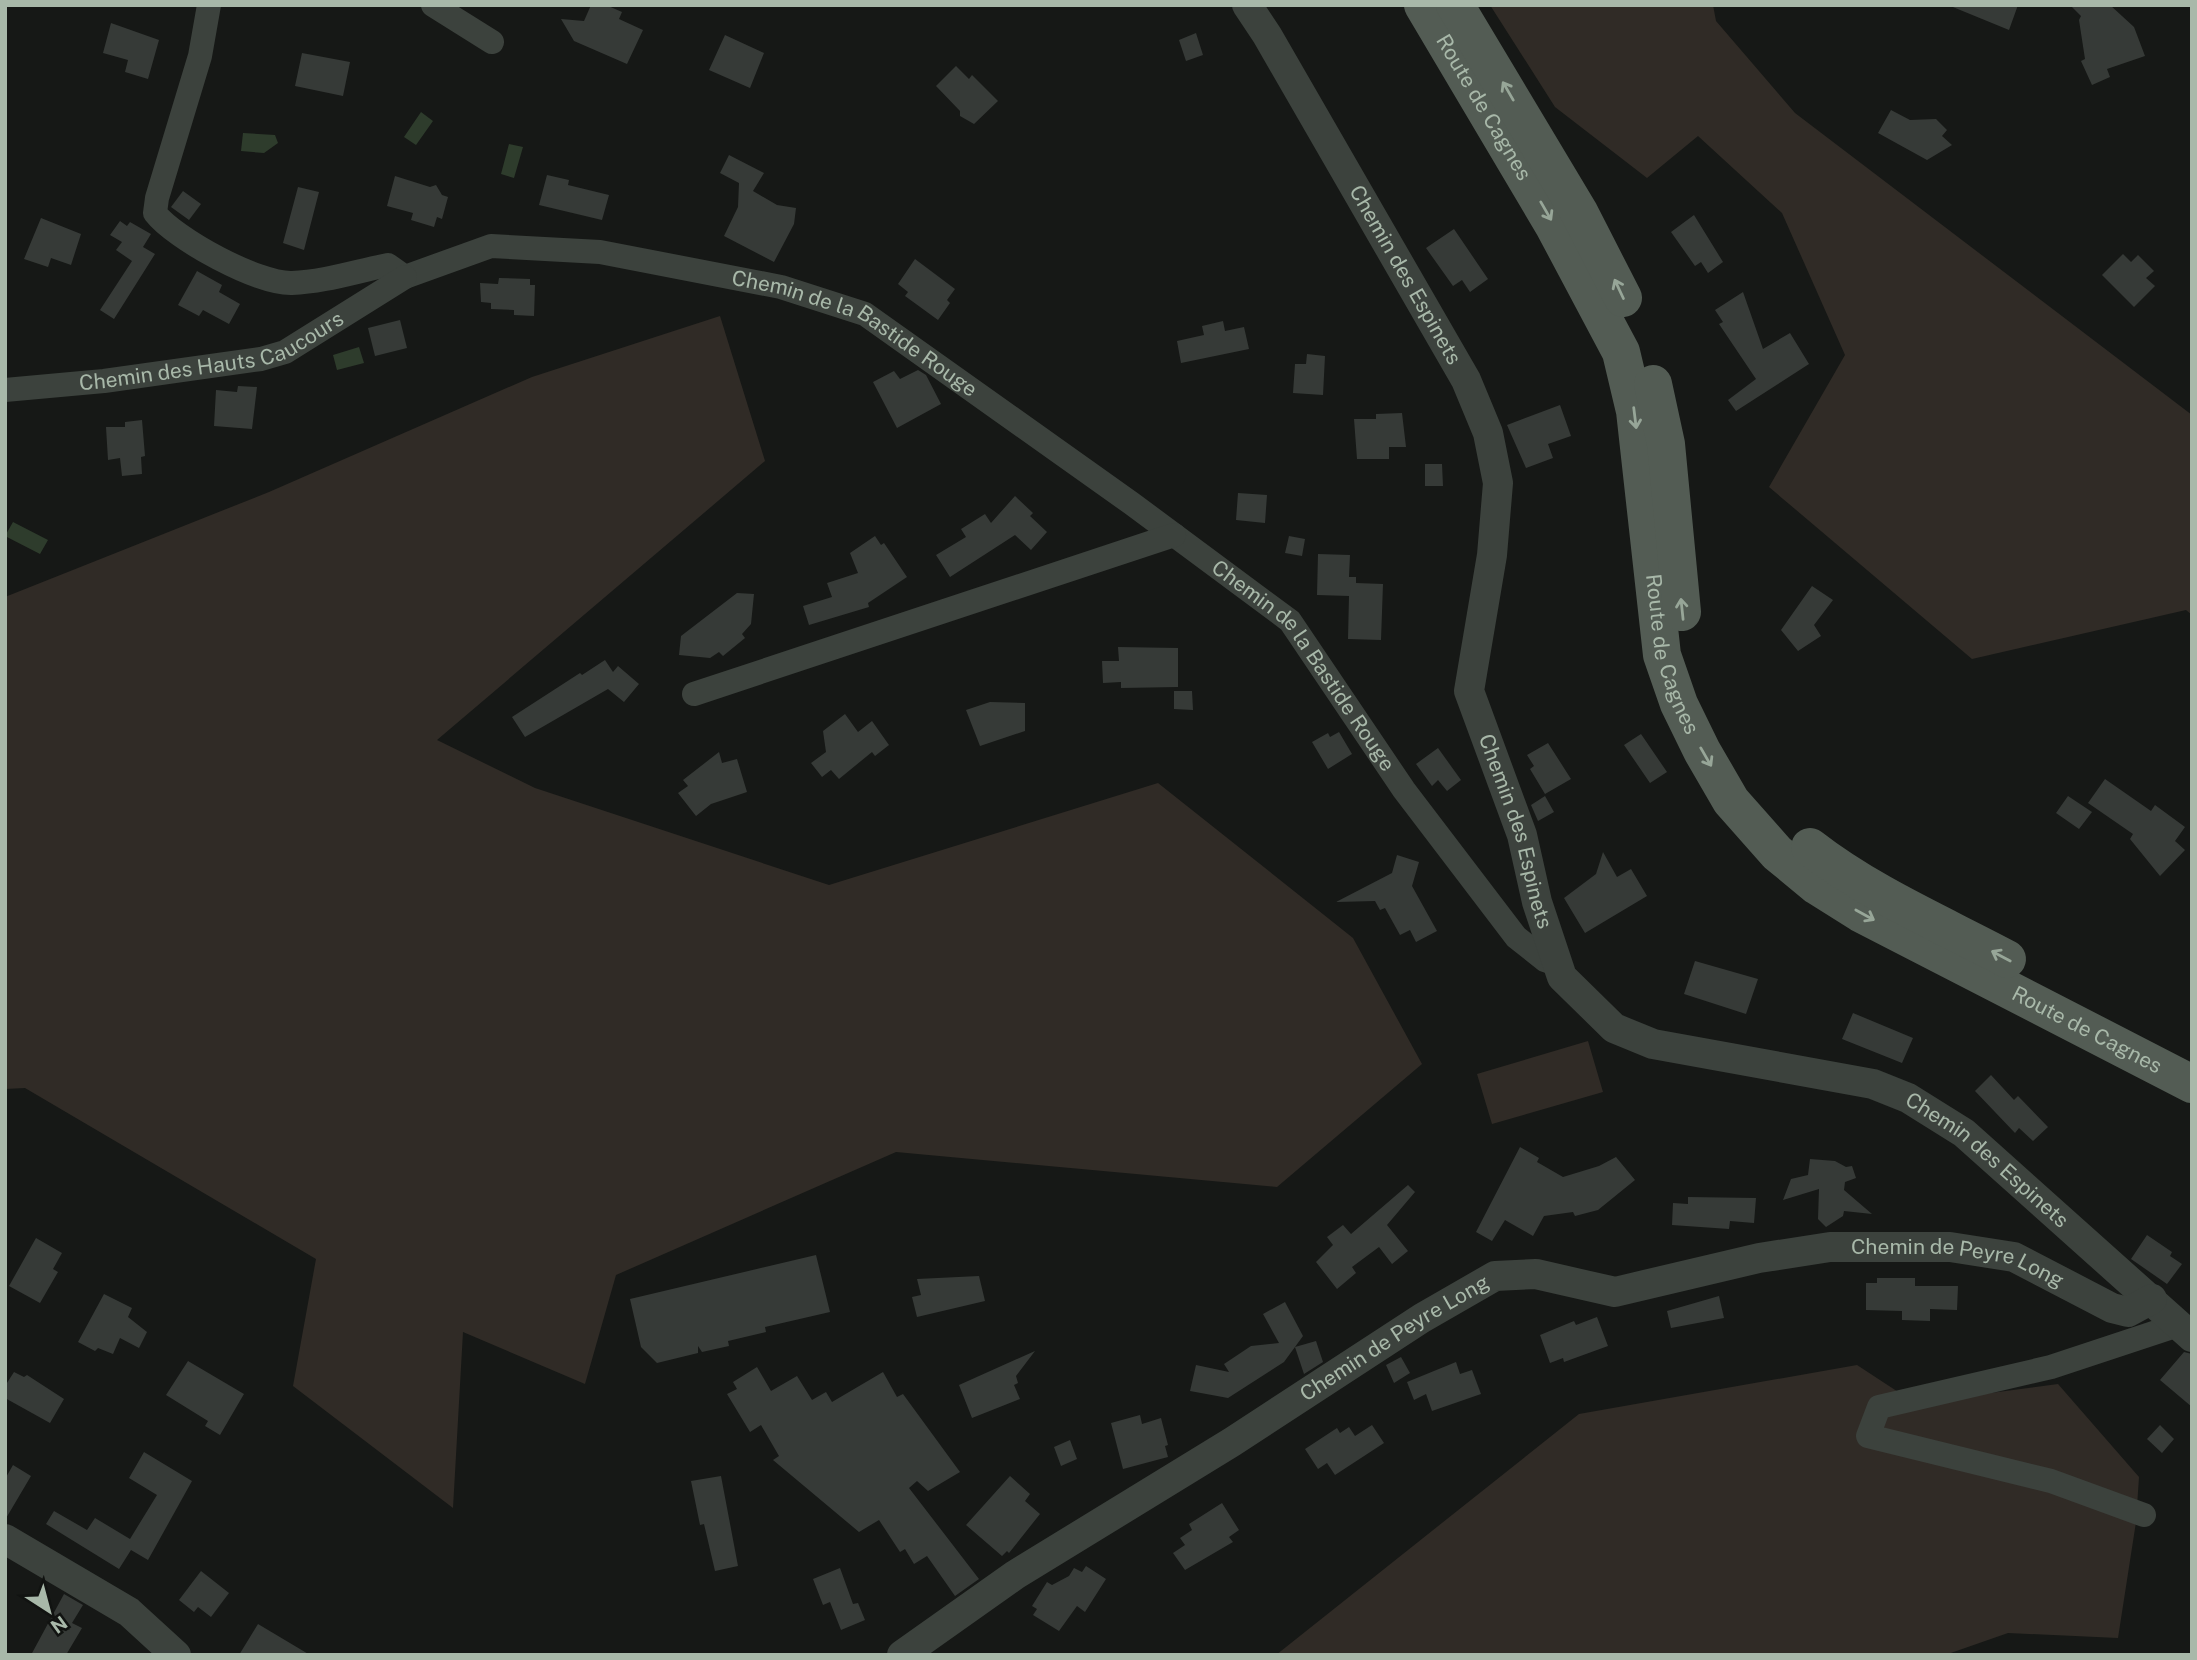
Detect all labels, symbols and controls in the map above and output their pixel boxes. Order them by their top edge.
street label: Route de Cagnes [1431,30,1537,185]
one-way arrow [1501,81,1515,101]
street label: Chemin des Espinets [1344,181,1467,369]
one-way arrow [1539,201,1553,221]
street label: Chemin de la Bastide Rouge [730,265,982,402]
one-way arrow [1612,279,1625,300]
street label: Chemin des Hauts Caucours [78,306,348,395]
one-way arrow [1629,406,1642,429]
street label: Chemin de la Bastide Rouge [1207,554,1401,776]
street label: Route de Cagnes [1641,573,1705,738]
one-way arrow [1675,599,1688,621]
street label: Chemin des Espinets [1474,730,1558,932]
one-way arrow [1699,747,1713,767]
one-way arrow [1854,908,1874,922]
one-way arrow [1991,948,2012,962]
street label: Route de Cagnes [2008,980,2166,1078]
street label: Chemin des Espinets [1901,1087,2074,1233]
street label: Chemin de Peyre Long [1851,1234,2068,1293]
street label: Chemin de Peyre Long [1295,1269,1493,1406]
north arrow [14,1576,84,1646]
text: N [47,1611,71,1638]

